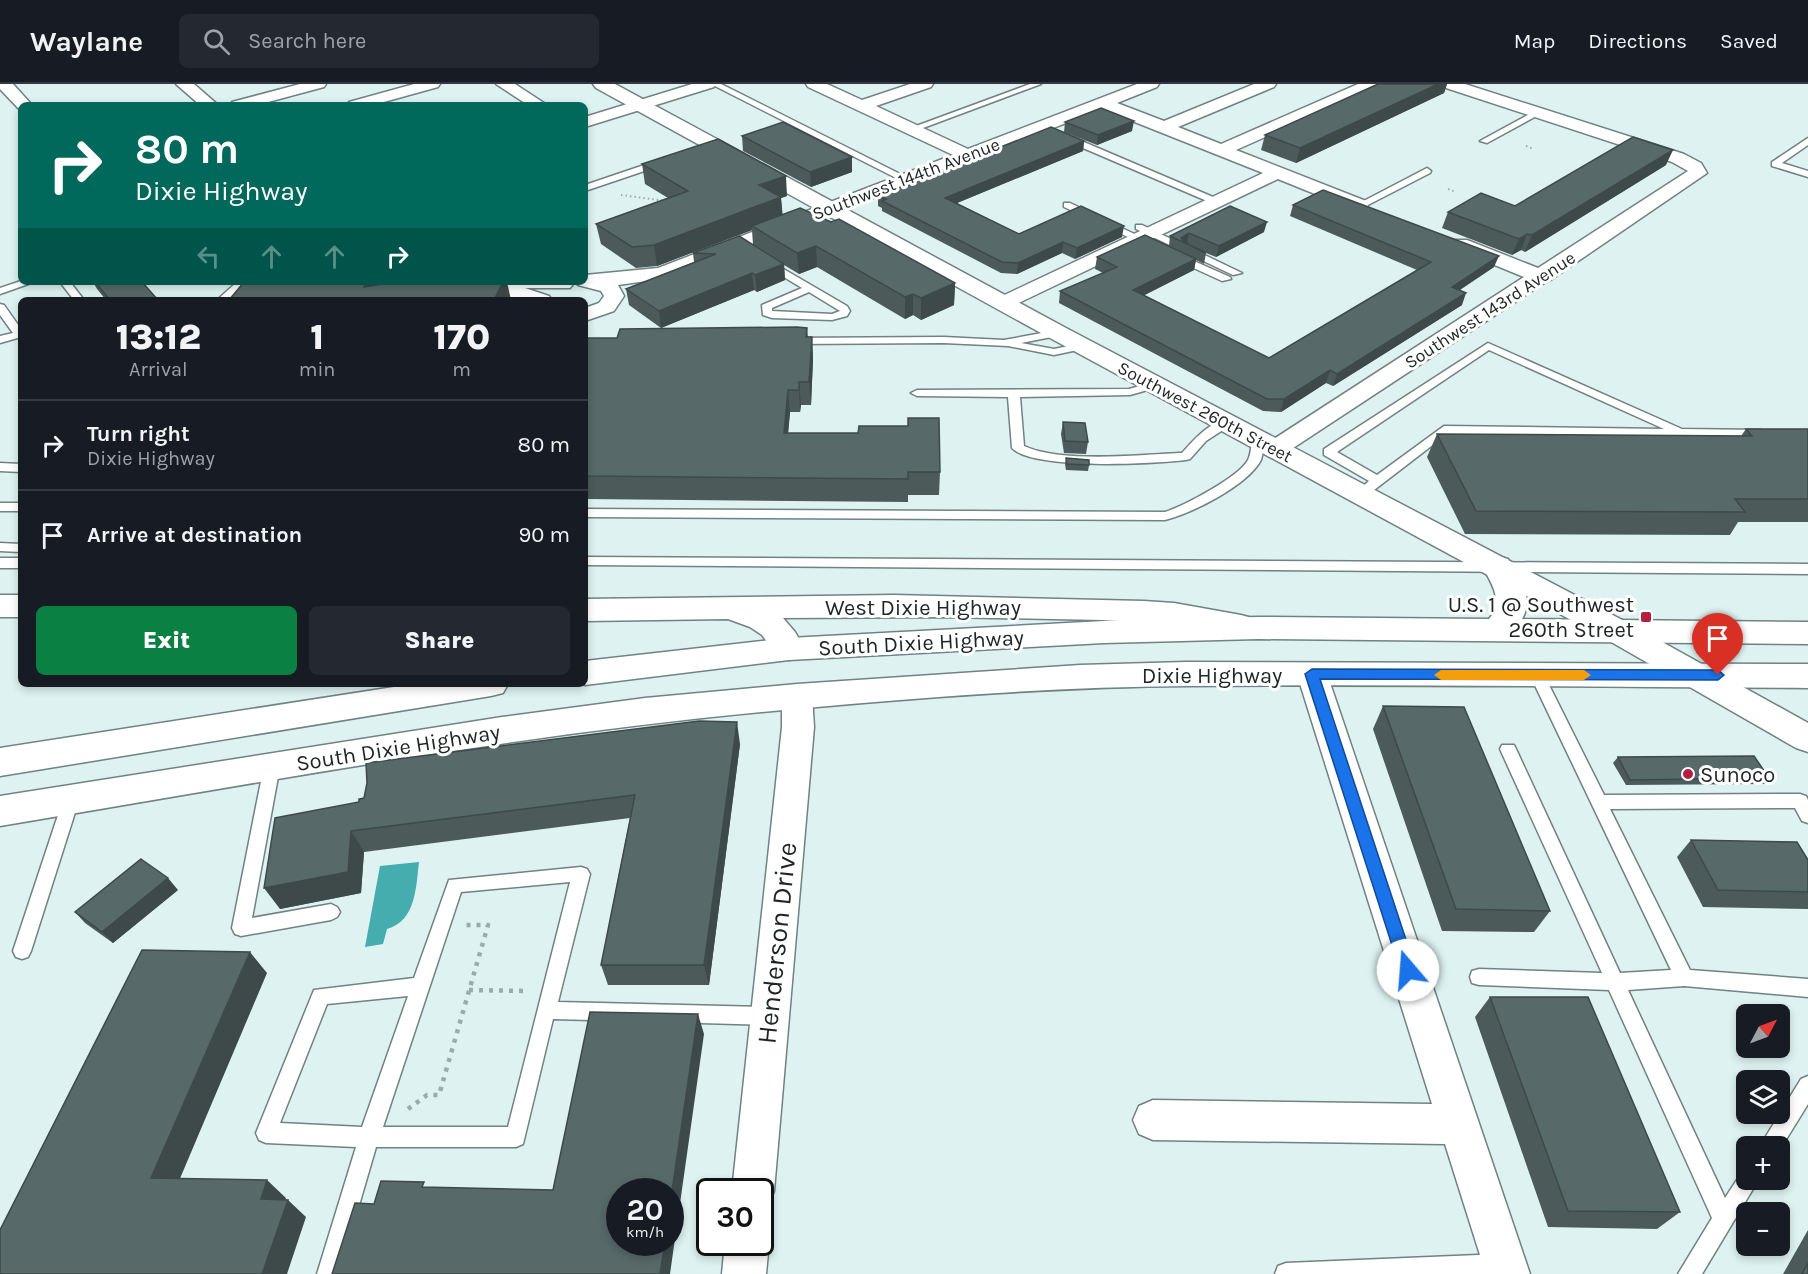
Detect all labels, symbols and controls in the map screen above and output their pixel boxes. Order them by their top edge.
search box [179,14,599,68]
text: Waylane [30,25,143,58]
icon: search [200,25,233,58]
text: Search here [248,28,366,54]
text: Map [1514,29,1555,53]
text: Directions [1588,29,1687,53]
text: Saved [1720,29,1778,53]
text: 80 m [135,124,239,174]
icon: right [36,126,114,204]
street label: Southwest 144th Avenue [809,133,1003,225]
text: Dixie Highway [135,175,308,207]
icon: left [192,240,225,273]
icon: ahead [255,240,288,273]
icon: ahead [318,240,351,273]
icon: right [381,240,414,273]
street label: Southwest 143rd Avenue [1400,246,1580,374]
text: 13:12 [116,316,201,358]
text: 1 [310,316,324,358]
text: 170 [433,316,490,358]
street label: Southwest 260th Street [1114,357,1296,468]
text: Arrival [129,358,188,381]
text: min [299,358,335,381]
text: m [452,358,471,381]
text: Turn right [87,421,190,447]
icon: right [36,429,69,462]
text: 80 m [518,432,570,458]
text: Dixie Highway [87,447,215,470]
icon: arrive [36,519,69,552]
text: Arrive at destination [87,522,302,548]
text: 90 m [518,522,570,548]
place label: U.S. 1 @ Southwest 260th Street [1448,592,1634,643]
street label: West Dixie Highway [825,595,1021,621]
button: Exit [36,606,297,675]
button: Share [309,606,570,675]
marker: U.S. 1 @ Southwest 260th Street [1639,610,1653,624]
pin [1692,613,1743,675]
icon: arrive [1701,622,1734,655]
street label: South Dixie Highway [817,625,1025,661]
street label: Dixie Highway [1142,663,1282,689]
street label: South Dixie Highway [294,719,502,777]
place label: Sunoco [1700,762,1775,788]
marker: Sunoco [1681,767,1695,781]
street label: Henderson Drive [751,841,803,1045]
position arrow [1376,938,1440,1002]
north arrow [1736,1004,1790,1058]
map controls [1736,1004,1790,1256]
button: layers [1736,1070,1790,1124]
button: + [1736,1136,1790,1190]
speed limit sign: 30 [696,1178,774,1256]
text: 20 [626,1192,664,1228]
button: − [1736,1202,1790,1256]
text: km/h [626,1223,664,1241]

